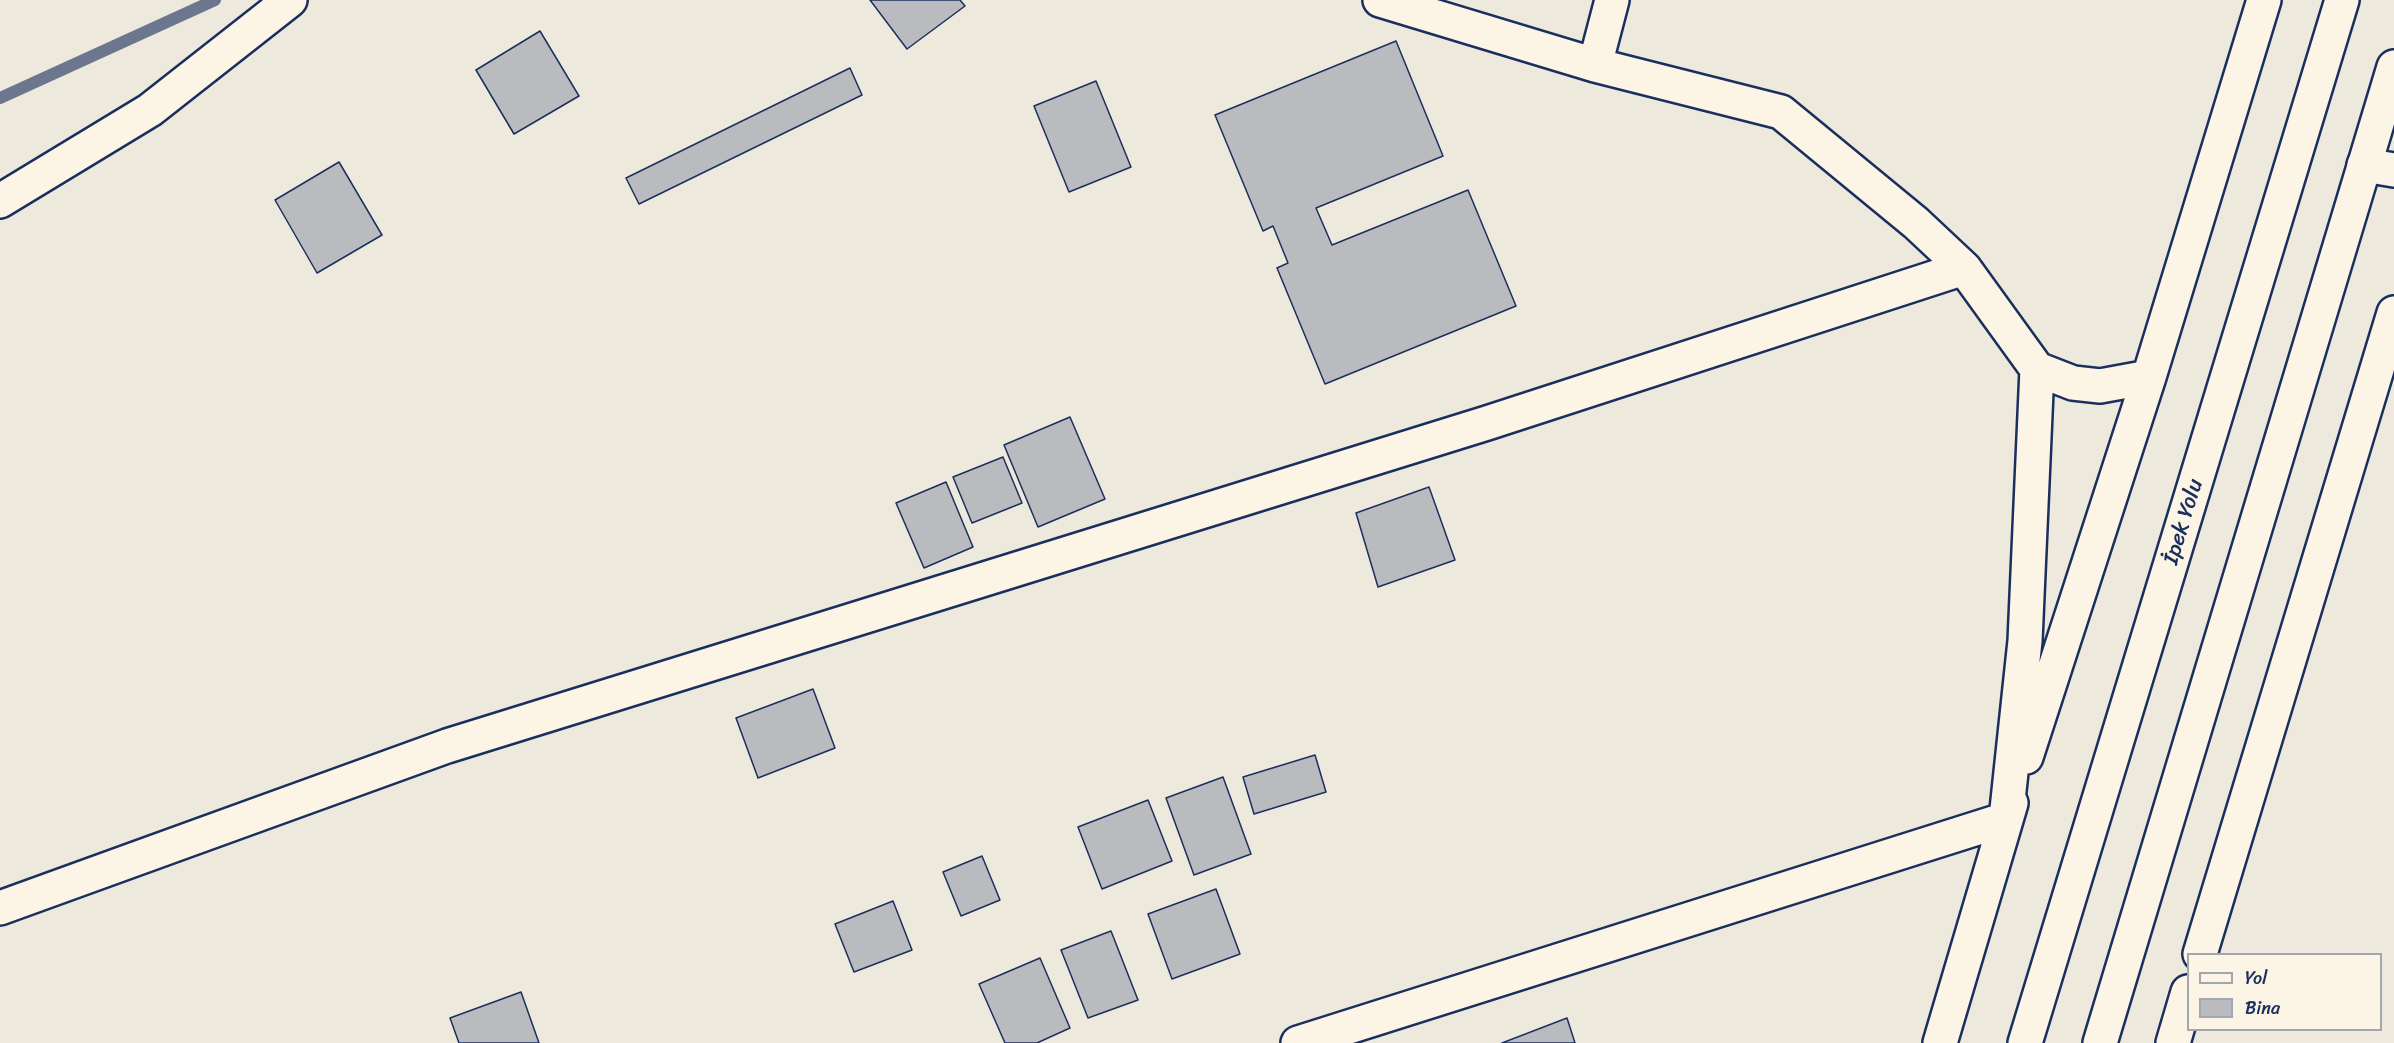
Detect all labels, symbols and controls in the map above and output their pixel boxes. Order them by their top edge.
street label: İpek Yolu [2159,476,2209,568]
legend [2187,953,2382,1031]
text: Yol [2245,962,2267,994]
text: Bina [2245,992,2280,1024]

